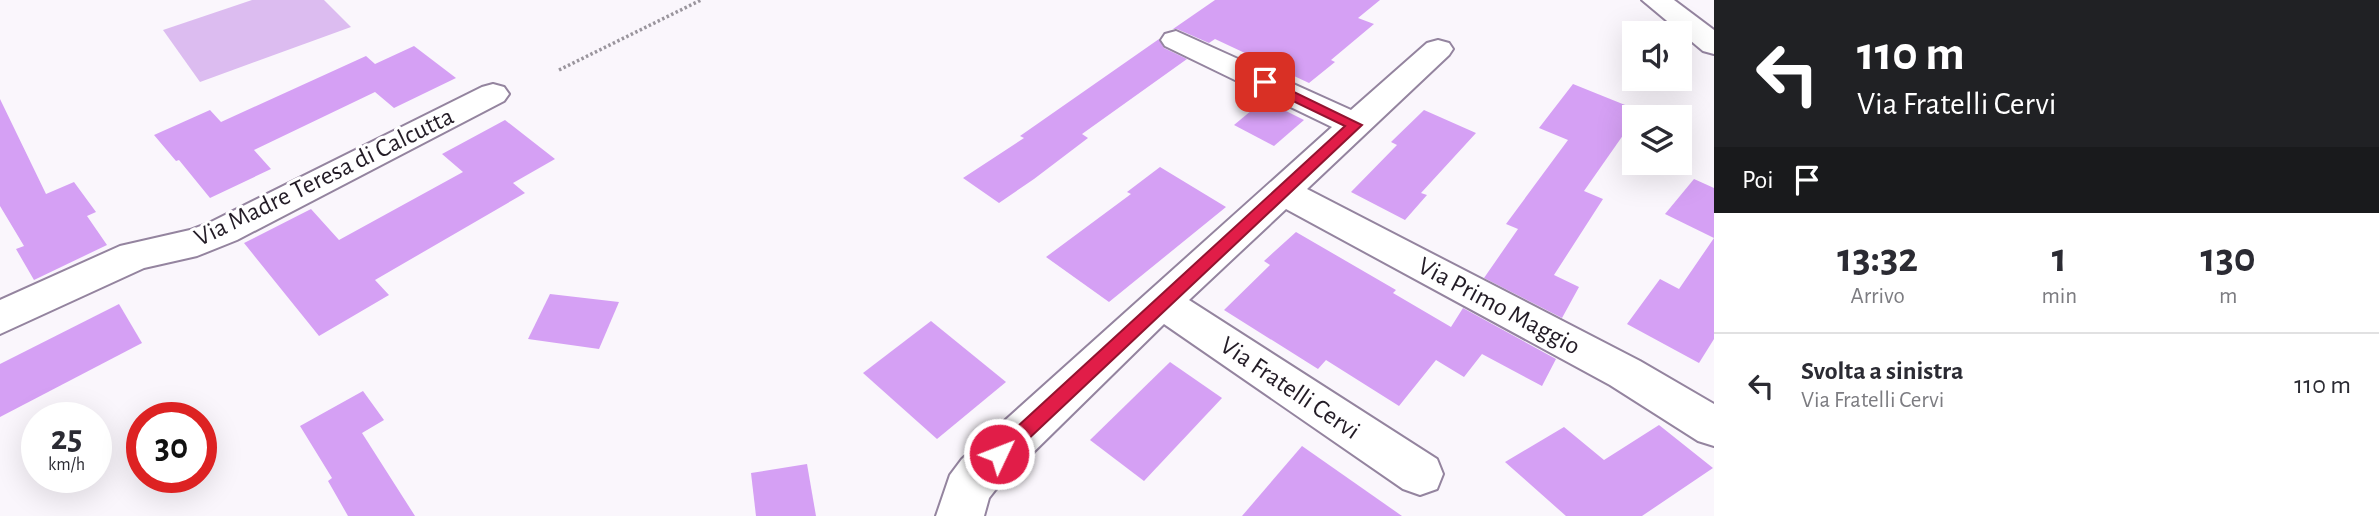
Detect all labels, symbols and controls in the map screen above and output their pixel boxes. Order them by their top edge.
map controls [1622,21,1692,175]
button: sound [1622,21,1692,91]
icon: left [1742,28,1833,119]
text: 110 m [1857,30,1965,79]
pin [1235,52,1295,112]
icon: arrive [1246,63,1284,101]
text: Via Fratelli Cervi [1857,88,2056,120]
street label: Via Madre Teresa di Calcutta [190,103,458,251]
button: layers [1622,105,1692,175]
icon: arrive [1788,161,1826,199]
text: Poi [1742,167,1774,193]
text: 13:32 [1837,237,1918,279]
text: 1 [2052,237,2067,279]
text: 130 [2201,237,2256,279]
street label: Via Primo Maggio [1414,252,1584,360]
text: Arrivo [1851,285,1905,308]
text: min [2041,285,2077,308]
text: m [2219,285,2237,308]
street label: Via Fratelli Cervi [1216,332,1364,444]
text: Svolta a sinistra [1801,358,1963,384]
icon: left [1742,367,1780,405]
text: 110 m [2294,372,2351,398]
text: Via Fratelli Cervi [1801,389,1944,412]
speed limit sign: 30 [126,402,217,493]
position arrow [962,417,1036,491]
text: 25 [51,421,82,456]
text: km/h [48,456,85,474]

